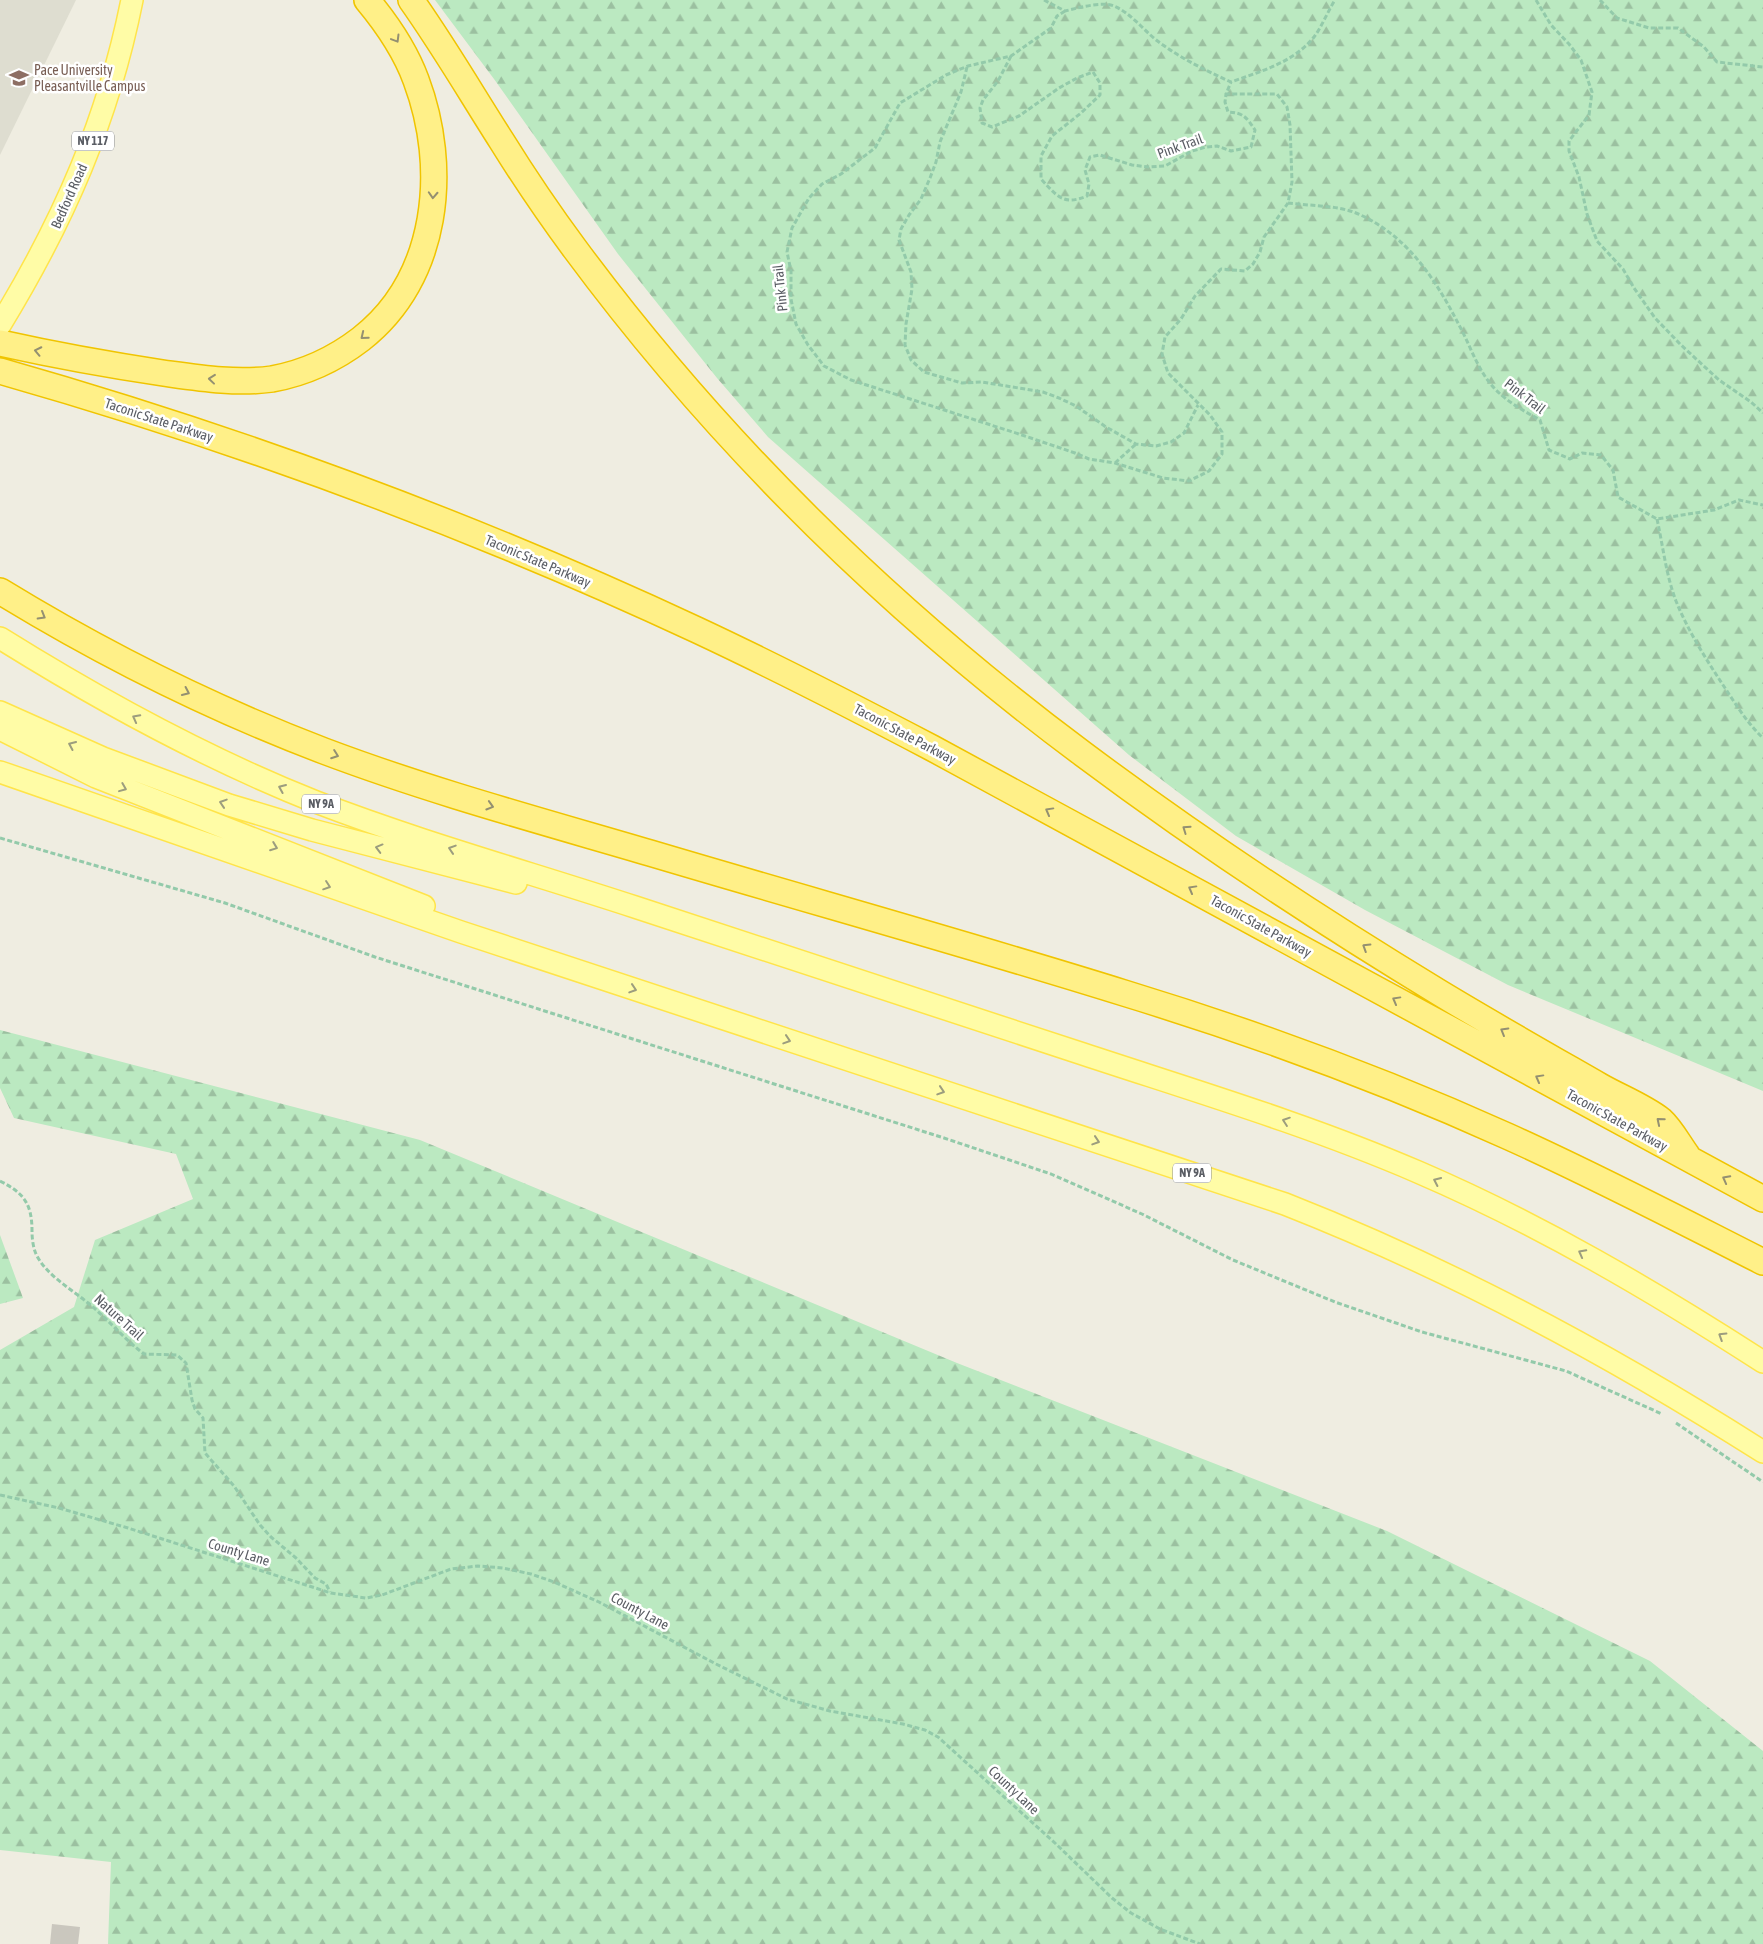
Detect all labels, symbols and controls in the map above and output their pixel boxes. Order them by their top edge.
one-way arrow [389,34,399,43]
place label: Pace University Pleasantville Campus [34,62,145,94]
school or university icon: Pace University Pleasantville Campus [8,67,30,89]
street label: Pink Trail [1155,130,1205,162]
road number: NY 117 [72,132,114,150]
street label: Bedford Road [48,161,90,231]
one-way arrow [428,191,439,199]
street label: Pink Trail [770,263,790,312]
one-way arrow [361,331,370,339]
one-way arrow [34,346,43,357]
one-way arrow [208,374,216,385]
street label: Pink Trail [1501,375,1549,417]
street label: Taconic State Parkway [103,395,215,445]
street label: Taconic State Parkway [483,532,593,591]
one-way arrow [37,610,46,620]
one-way arrow [181,686,190,696]
street label: Taconic State Parkway [851,700,959,768]
one-way arrow [132,714,141,724]
one-way arrow [68,741,77,751]
one-way arrow [331,749,339,759]
one-way arrow [118,782,127,792]
one-way arrow [279,783,287,793]
road number: NY 9A [302,794,340,814]
one-way arrow [219,799,228,809]
one-way arrow [485,800,493,810]
one-way arrow [1046,807,1055,817]
one-way arrow [1182,826,1192,835]
one-way arrow [269,841,278,851]
one-way arrow [376,843,384,853]
one-way arrow [448,845,456,855]
one-way arrow [322,880,331,890]
one-way arrow [1188,885,1197,895]
street label: Taconic State Parkway [1208,892,1314,961]
one-way arrow [1362,944,1371,953]
one-way arrow [628,983,636,993]
one-way arrow [1393,996,1402,1006]
one-way arrow [1501,1028,1510,1038]
one-way arrow [782,1034,791,1044]
one-way arrow [1535,1074,1544,1084]
one-way arrow [937,1085,945,1095]
street label: Taconic State Parkway [1564,1086,1670,1155]
one-way arrow [1282,1117,1290,1127]
one-way arrow [1657,1118,1666,1127]
one-way arrow [1091,1135,1099,1145]
road number: NY 9A [1173,1164,1211,1182]
one-way arrow [1723,1175,1732,1185]
one-way arrow [1433,1177,1442,1187]
one-way arrow [1578,1249,1587,1259]
street label: Nature Trail [91,1291,147,1343]
one-way arrow [1718,1333,1727,1342]
street label: County Lane [206,1535,272,1569]
street label: County Lane [608,1589,672,1633]
street label: County Lane [985,1763,1043,1817]

